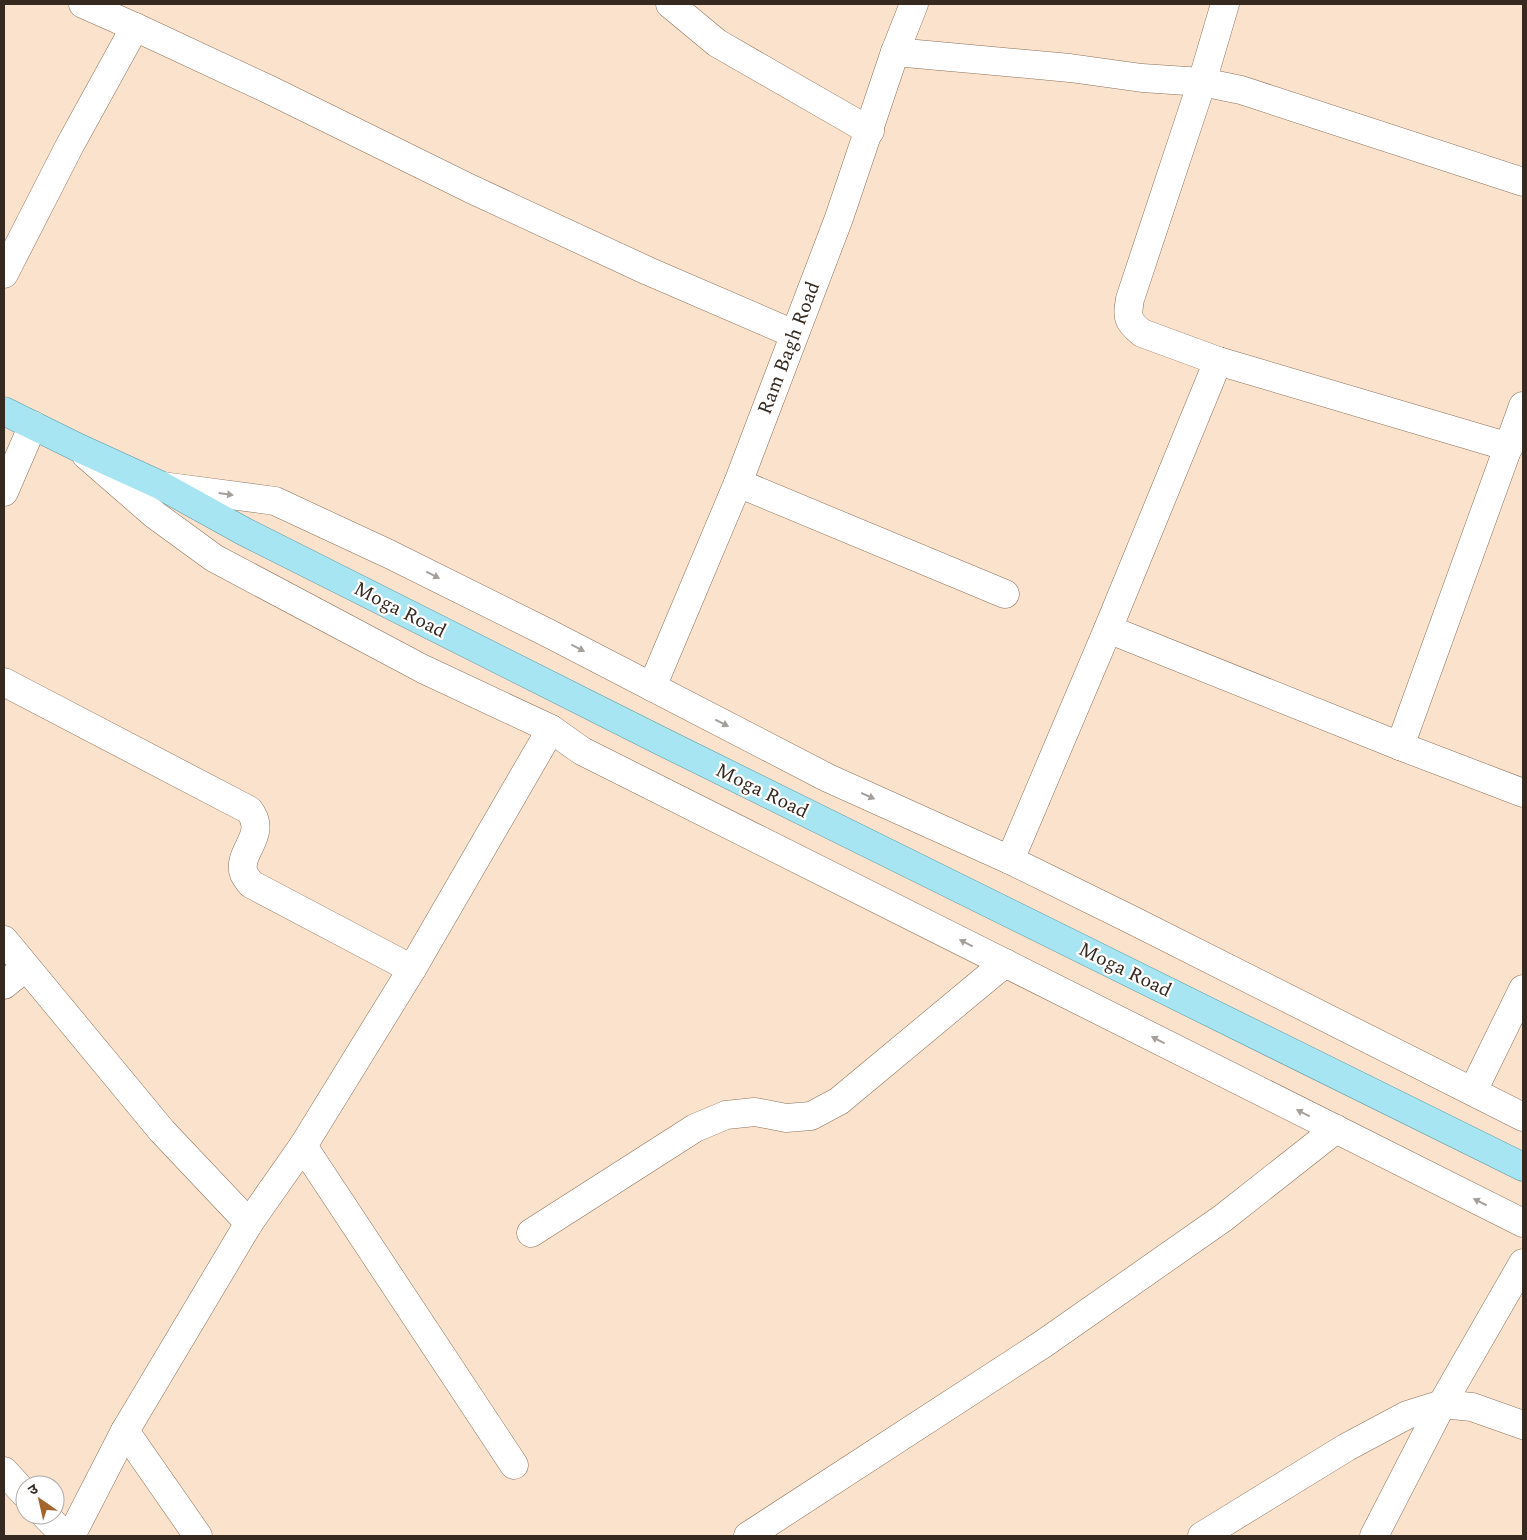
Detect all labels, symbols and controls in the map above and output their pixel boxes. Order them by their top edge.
street label: Ram Bagh Road [750,277,828,419]
one-way arrow [218,491,234,499]
one-way arrow [426,571,440,579]
street label: Moga Road [348,574,452,646]
one-way arrow [571,644,585,652]
one-way arrow [715,719,730,727]
street label: Moga Road [710,755,814,827]
one-way arrow [861,792,875,800]
street label: Moga Road [1073,934,1177,1006]
one-way arrow [959,939,973,947]
one-way arrow [1151,1036,1165,1044]
one-way arrow [1296,1109,1310,1117]
one-way arrow [1472,1197,1487,1206]
north arrow [15,1475,65,1525]
text: उ [24,1478,43,1501]

